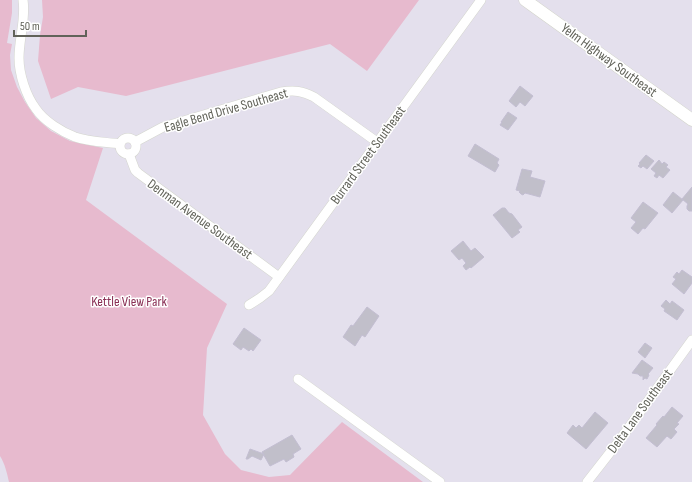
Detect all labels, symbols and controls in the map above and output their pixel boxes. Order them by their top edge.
scale bar [14,12,86,38]
text: 50 m [20,19,40,34]
street label: Yelm Highway Southeast [558,19,660,101]
street label: Eagle Bend Drive Southeast [162,84,290,136]
street label: Burrard Street Southeast [327,103,409,207]
street label: Denman Avenue Southeast [144,175,256,263]
park label: Kettle View Park [91,293,168,310]
street label: Delta Lane Southeast [604,366,676,456]

